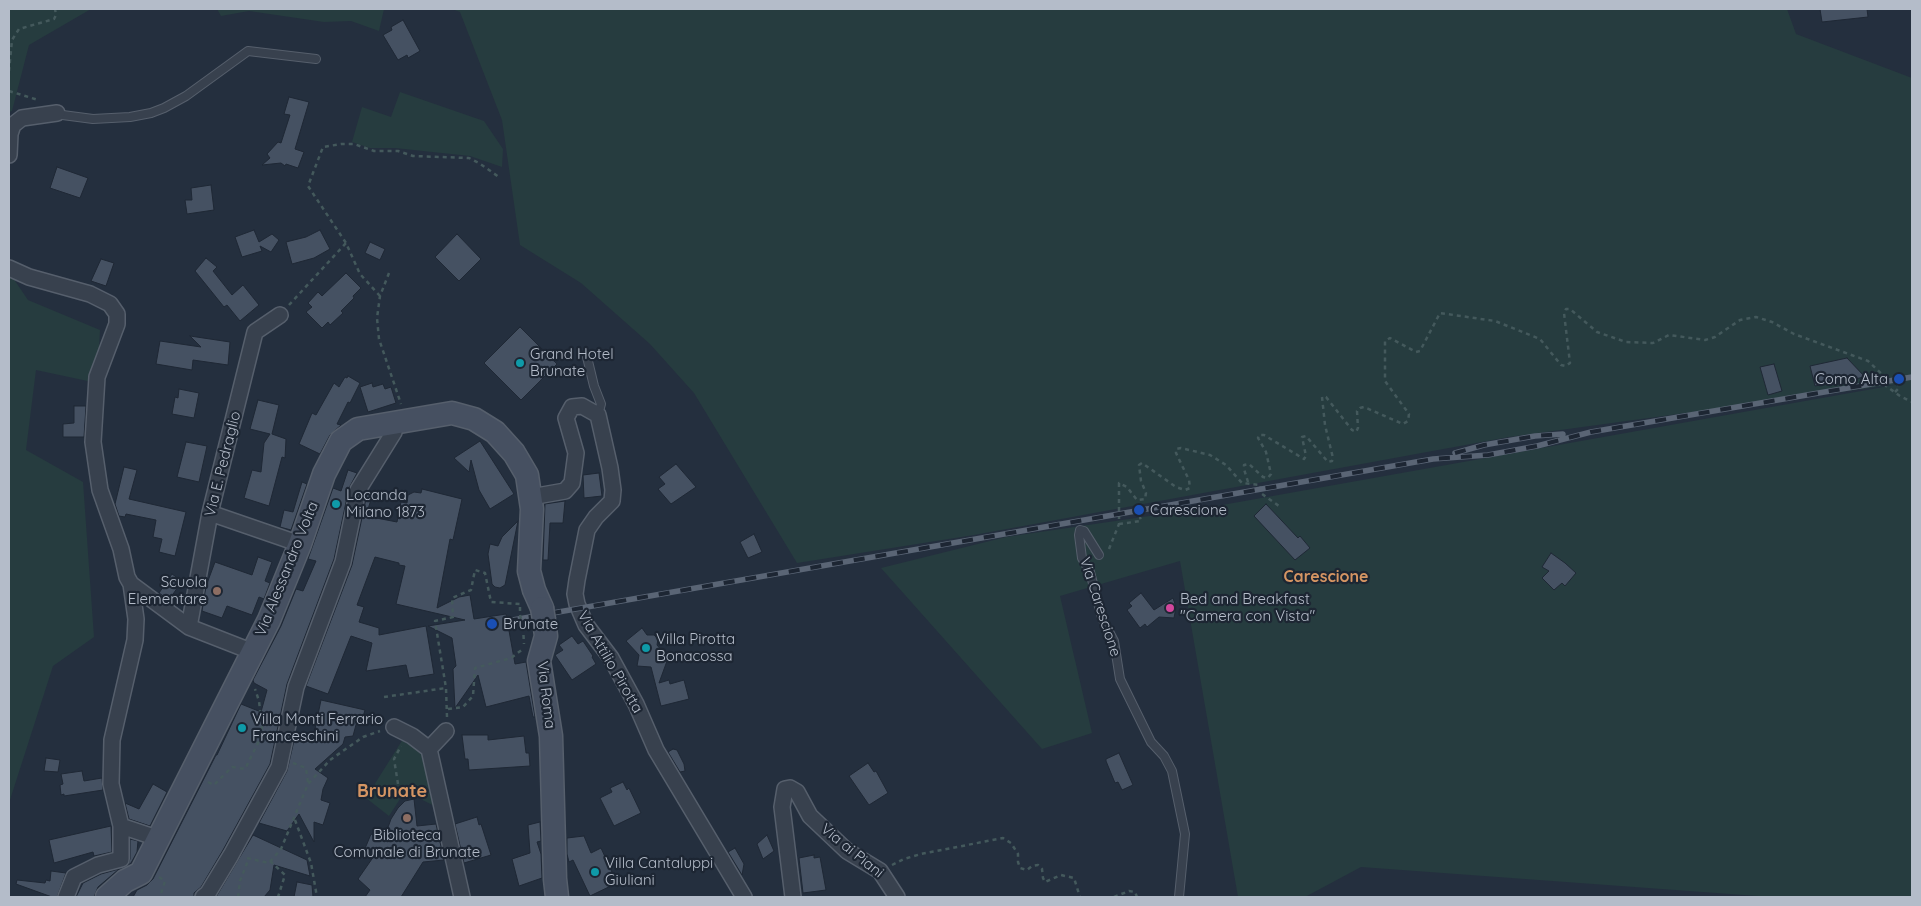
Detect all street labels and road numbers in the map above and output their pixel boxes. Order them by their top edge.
street label: Via E. Pedraglio [201,410,245,518]
street label: Via Alessandro Volta [252,499,322,639]
street label: Via Carescione [1075,555,1125,659]
street label: Via Attilio Pirotta [573,608,647,716]
street label: Via Roma [533,660,559,730]
street label: Via ai Piani [817,820,887,882]

